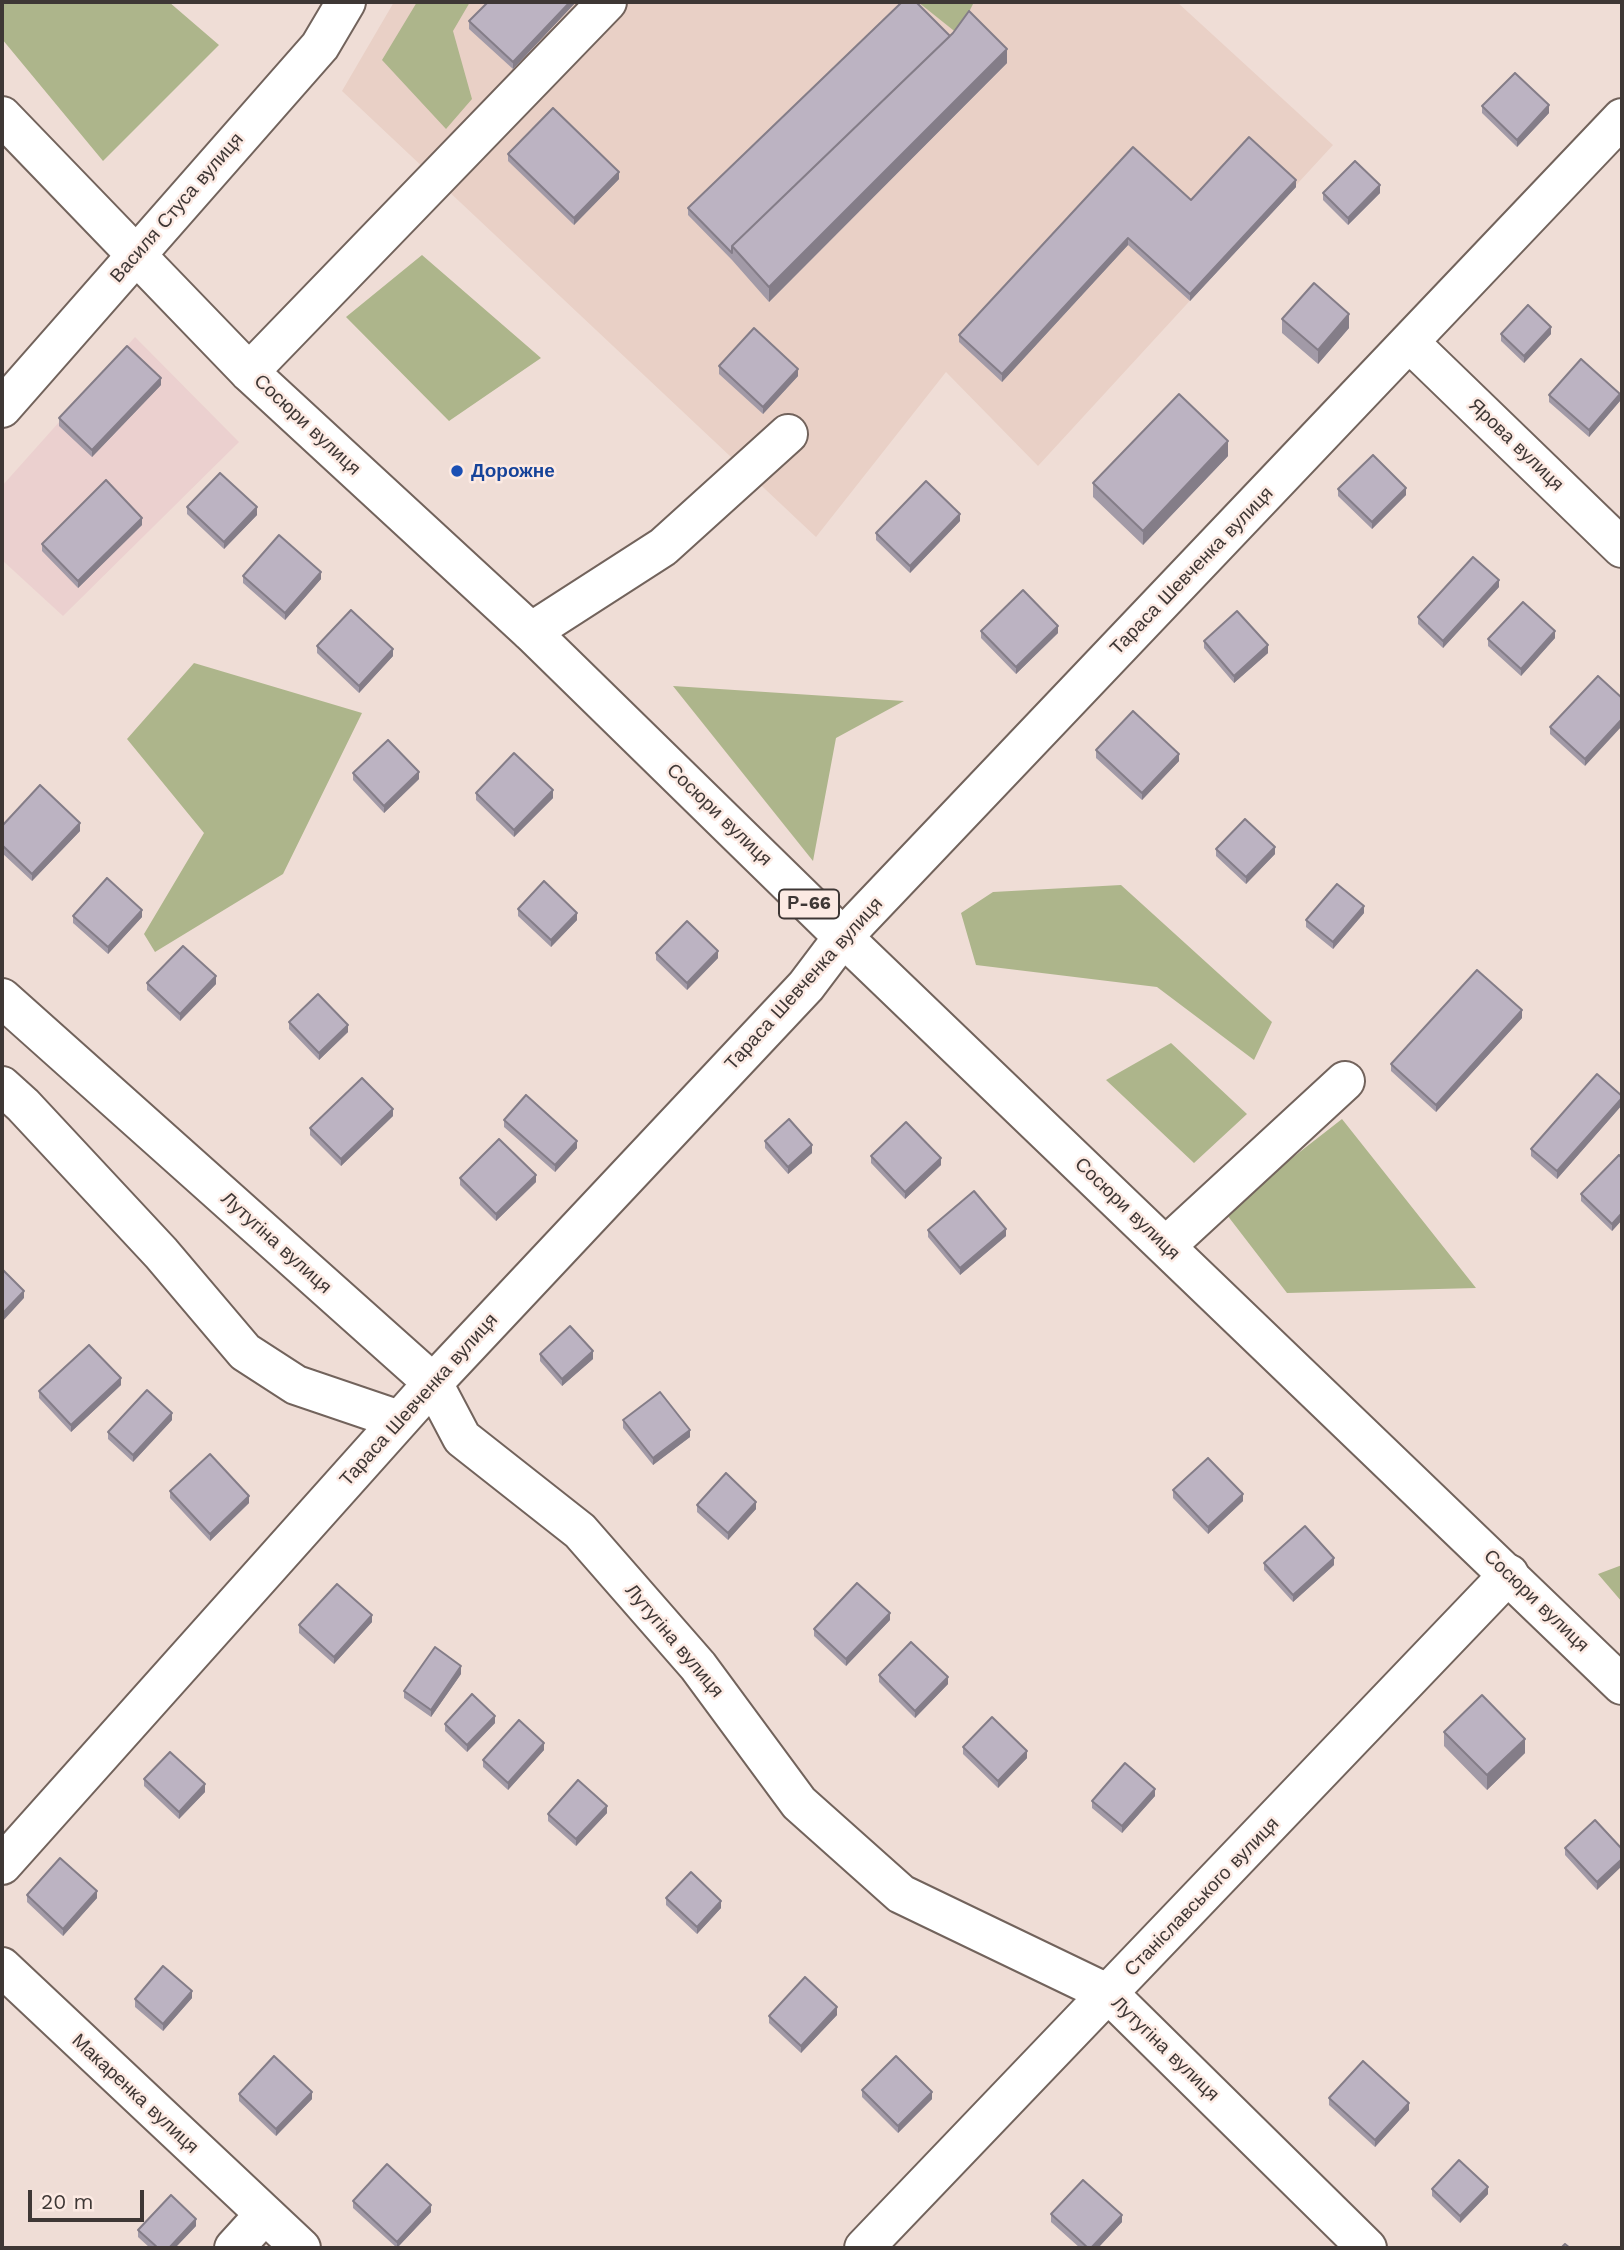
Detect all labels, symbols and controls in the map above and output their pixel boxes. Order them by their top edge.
street label: Василя Стуса вулиця [106,128,248,288]
street label: Сосюри вулиця [249,370,365,480]
street label: Ярова вулиця [1464,394,1568,496]
place label: Дорожне [471,460,555,482]
marker: Дорожне [449,463,465,479]
street label: Тараса Шевченка вулиця [1106,482,1278,660]
street label: Сосюри вулиця [662,759,776,871]
road number: Р-66 [779,890,839,918]
street label: Тараса Шевченка вулиця [720,893,888,1075]
street label: Сосюри вулиця [1070,1153,1184,1265]
street label: Лутугіна вулиця [216,1187,336,1299]
street label: Тараса Шевченка вулиця [335,1309,503,1491]
street label: Сосюри вулиця [1479,1545,1593,1657]
street label: Лутугіна вулиця [620,1580,728,1702]
street label: Станіславського вулиця [1120,1813,1284,1981]
street label: Лутугіна вулиця [1106,1992,1224,2106]
street label: Макаренка вулиця [67,2029,203,2159]
scale bar [32,2176,147,2220]
text: 20 m [41,2189,93,2214]

